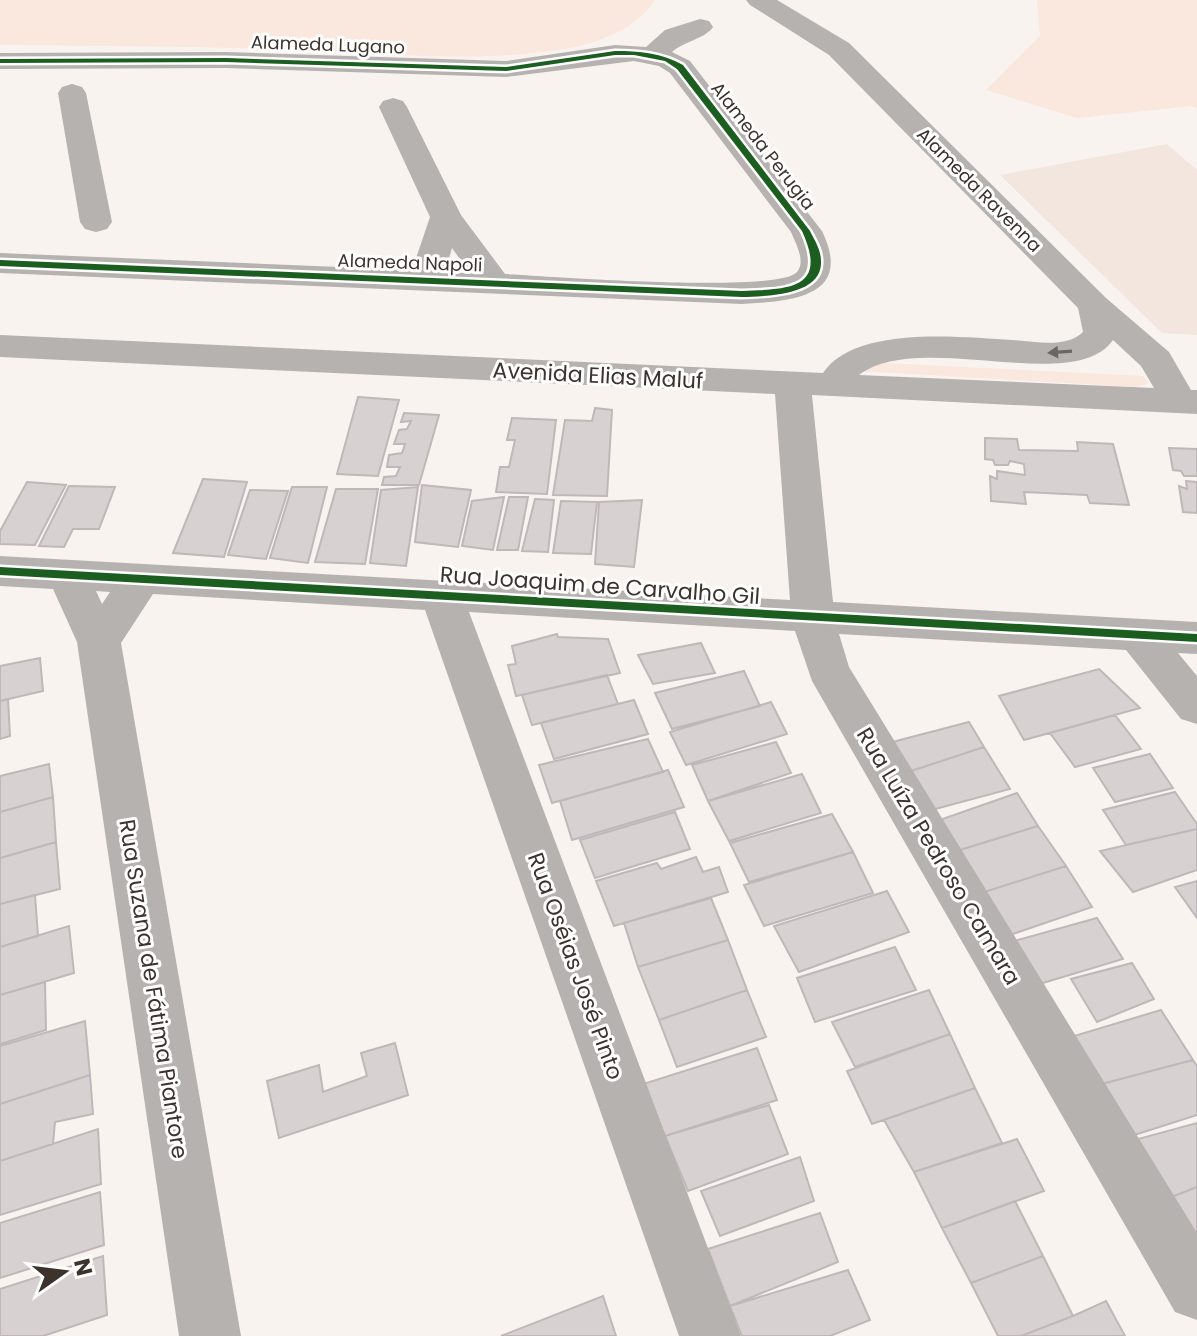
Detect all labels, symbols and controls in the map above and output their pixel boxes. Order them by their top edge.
street label: Alameda Lugano [251,29,406,60]
street label: Alameda Perugia [705,76,821,215]
street label: Alameda Ravenna [911,122,1047,258]
street label: Alameda Napoli [337,247,483,278]
one-way arrow [1047,346,1072,359]
street label: Avenida Elias Maluf [492,355,704,396]
street label: Rua Joaquim de Carvalho Gil [439,559,761,612]
street label: Rua Luíza Pedroso Camara [849,722,1028,991]
street label: Rua Suzana de Fátima Piantore [111,817,196,1161]
street label: Rua Oséias José Pinto [520,848,631,1084]
north arrow [24,1232,104,1312]
text: N [66,1256,100,1279]

